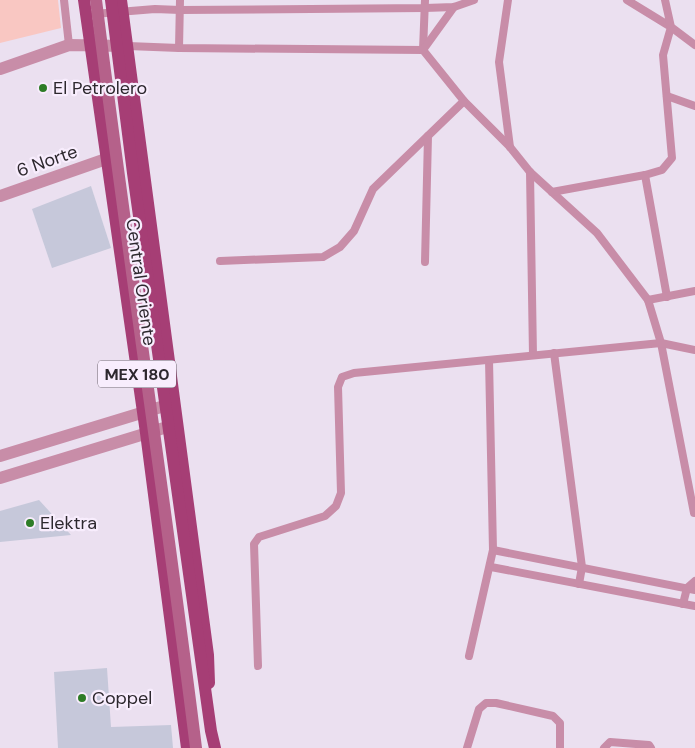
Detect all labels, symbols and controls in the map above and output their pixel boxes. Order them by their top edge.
place label: El Petrolero [53,76,147,100]
marker: El Petrolero [37,82,49,94]
street label: 6 Norte [13,139,81,183]
street label: Central Oriente [120,217,162,347]
road number: MEX 180 [98,360,176,388]
place label: Elektra [40,511,97,535]
marker: Elektra [24,517,36,529]
place label: Coppel [92,686,152,710]
marker: Coppel [76,692,88,704]

